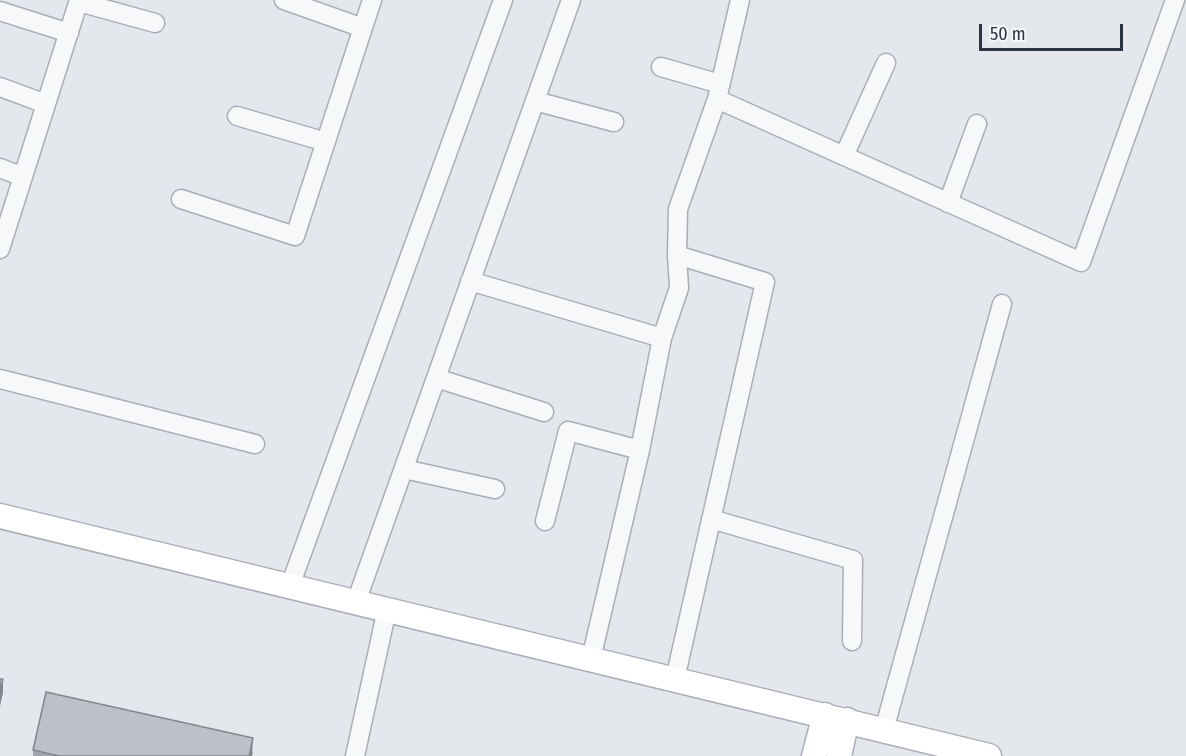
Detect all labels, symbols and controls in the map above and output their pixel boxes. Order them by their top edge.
scale bar [982,12,1126,50]
text: 50 m [990,23,1026,45]

